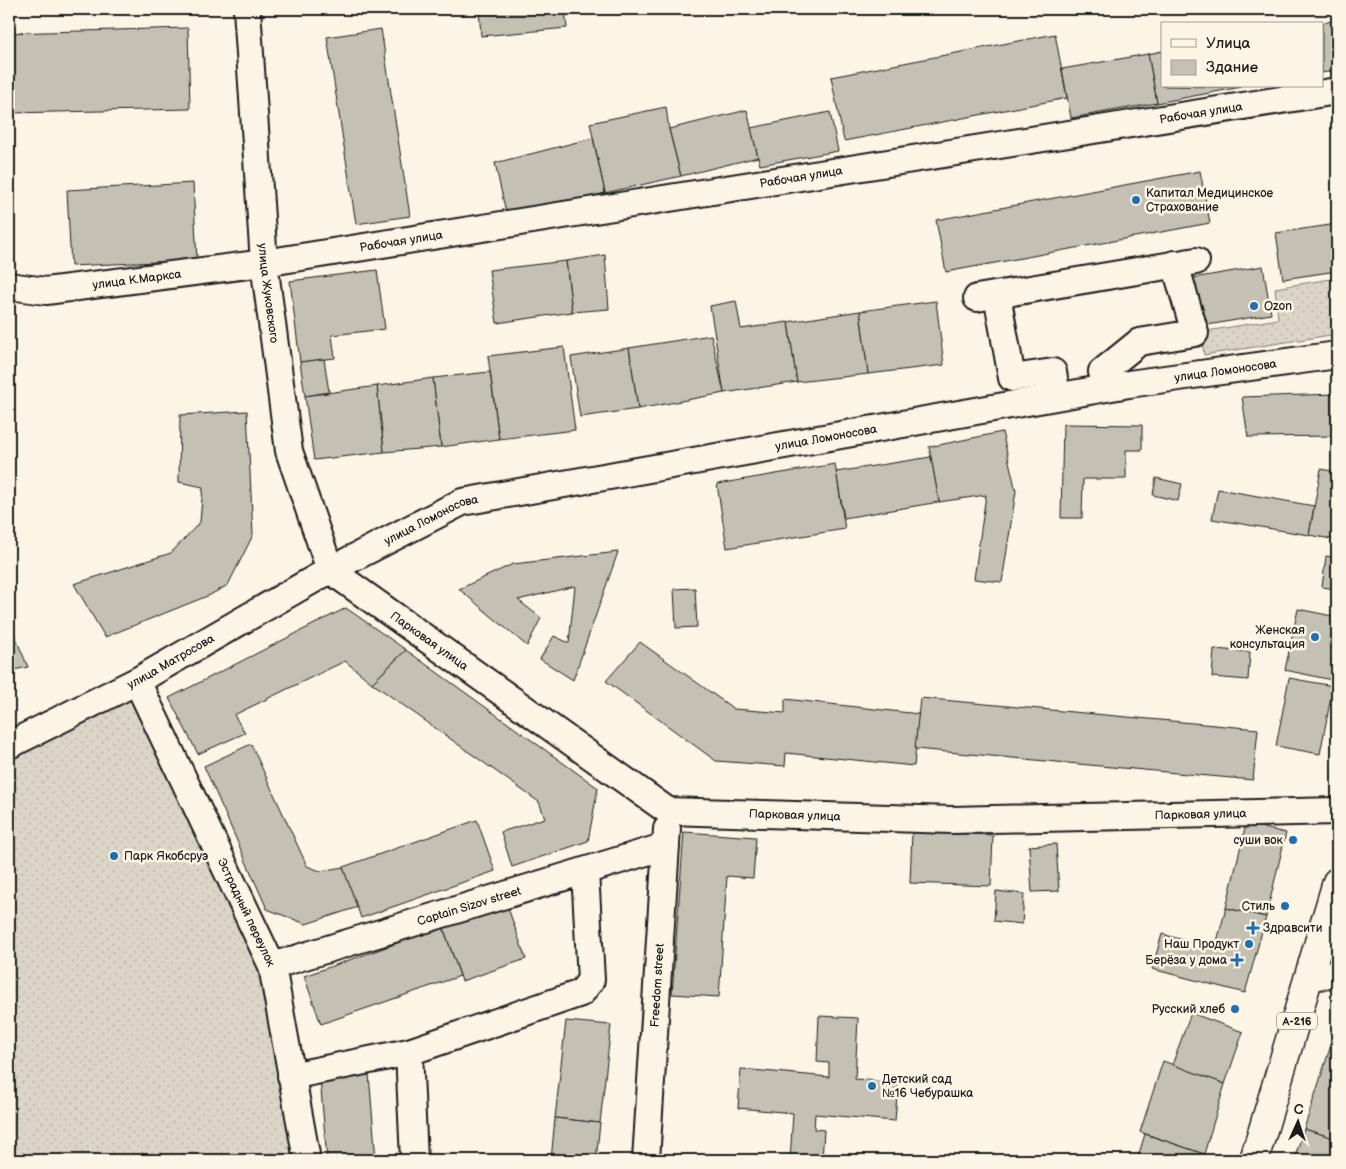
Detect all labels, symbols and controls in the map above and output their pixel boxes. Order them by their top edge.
legend [1161,22,1324,88]
text: Улица [1206,34,1251,53]
text: Здание [1206,58,1258,77]
street label: Рабочая улица [1158,99,1244,127]
street label: Рабочая улица [758,163,844,191]
place label: Капитал Медицинское Страхование [1146,186,1274,215]
marker: Капитал Медицинское Страхование [1130,194,1142,206]
street label: Рабочая улица [359,227,444,256]
street label: улица Жуковского [255,243,282,344]
street label: улица К.Маркса [92,267,182,293]
place label: Ozon [1264,299,1292,314]
marker: Ozon [1248,300,1260,312]
street label: улица Ломоносова [1173,356,1278,386]
street label: улица Ломоносова [774,422,878,454]
street label: улица Ломоносова [382,492,480,549]
street label: Парковая улица [387,608,471,674]
place label: Женская консультация [1230,623,1305,652]
street label: улица Матросова [125,631,217,693]
marker: Женская консультация [1309,631,1321,643]
street label: Парковая улица [1155,806,1247,823]
street label: Парковая улица [749,807,841,824]
place label: суши вок [1233,833,1284,848]
marker: суши вок [1287,834,1299,846]
place label: Парк Якобсруэ [124,849,208,864]
marker: Парк Якобсруэ [108,850,120,862]
street label: Эстрадный переулок [214,856,279,970]
street label: Captain Sizov street [415,883,523,929]
place label: Стиль [1242,899,1275,914]
marker: Стиль [1279,900,1291,912]
place label: Здравсити [1263,921,1322,936]
marker: Здравсити [1247,922,1259,934]
place label: Наш Продукт [1164,937,1239,952]
marker: Наш Продукт [1243,938,1255,950]
street label: Freedom street [647,943,668,1028]
place label: Берёза у дома [1145,953,1227,968]
marker: Берёза у дома [1231,954,1243,966]
place label: Русский хлеб [1151,1002,1225,1017]
marker: Русский хлеб [1229,1003,1241,1015]
road number: А-216 [1277,1012,1317,1030]
place label: Детский сад №16 Чебурашка [882,1072,973,1101]
marker: Детский сад №16 Чебурашка [866,1080,878,1092]
north arrow [1274,1096,1324,1146]
text: С [1293,1101,1304,1118]

